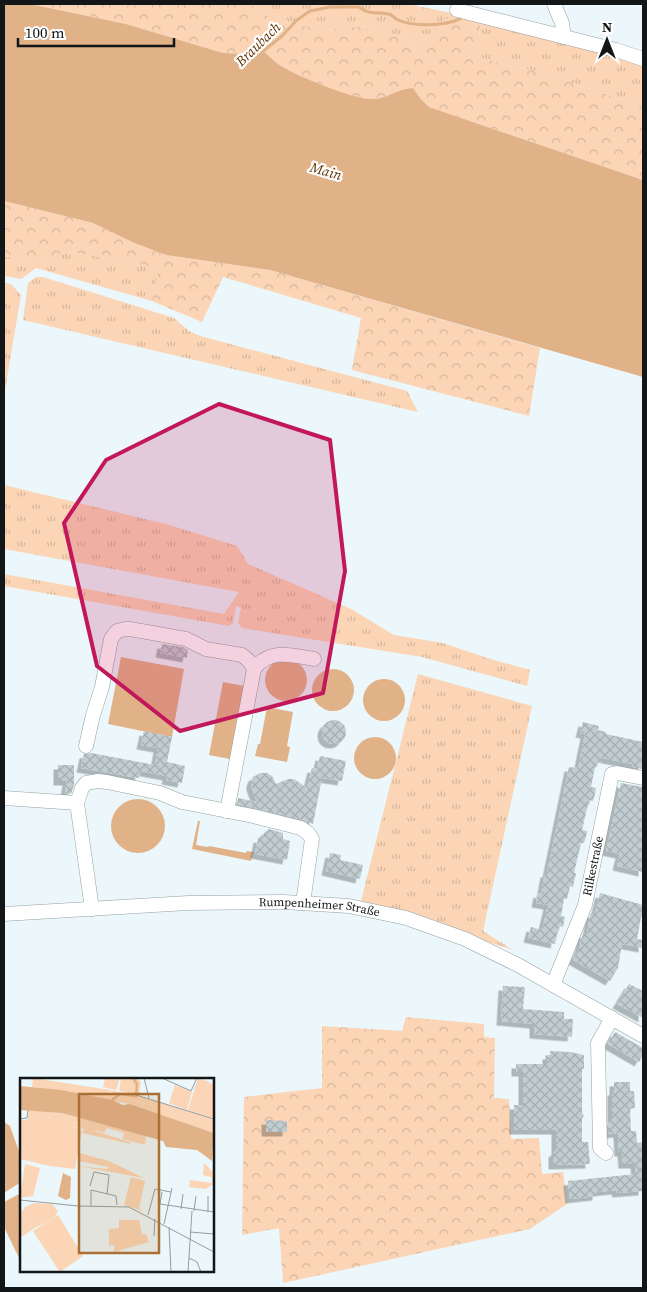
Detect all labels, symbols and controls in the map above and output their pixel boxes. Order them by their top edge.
scale bar [18,15,174,47]
north arrow [582,15,632,65]
water label: Braubach [230,17,285,71]
text: N [602,17,612,37]
text: 100 m [25,22,65,43]
water label: Main [307,157,344,185]
street label: Rilkestraße [579,835,607,897]
street label: Rumpenheimer Straße [259,894,381,920]
inset map [20,1078,214,1272]

